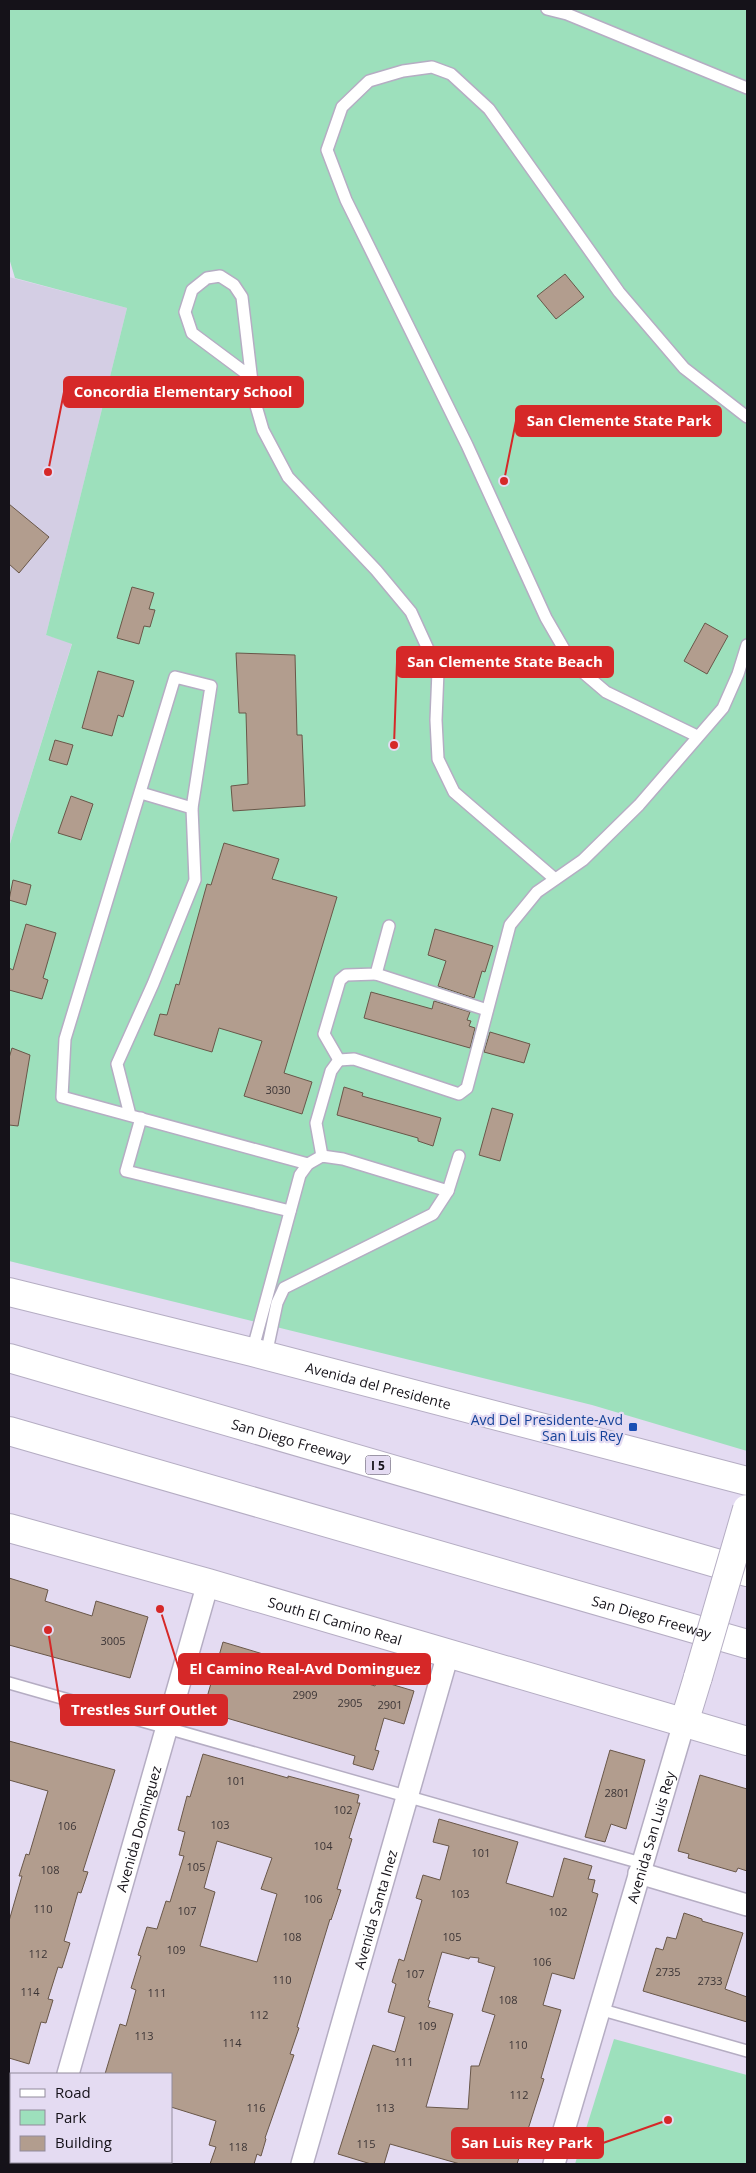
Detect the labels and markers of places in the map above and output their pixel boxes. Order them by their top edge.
callout: Concordia Elementary School [64,377,303,407]
callout: San Clemente State Park [516,406,721,436]
callout: San Clemente State Beach [397,647,613,677]
place label: Avd Del Presidente-Avd San Luis Rey [471,1410,624,1445]
marker: Avd Del Presidente-Avd San Luis Rey [627,1421,639,1433]
callout: El Camino Real-Avd Dominguez [179,1654,430,1684]
callout: Trestles Surf Outlet [61,1695,227,1725]
callout: San Luis Rey Park [452,2128,603,2158]

